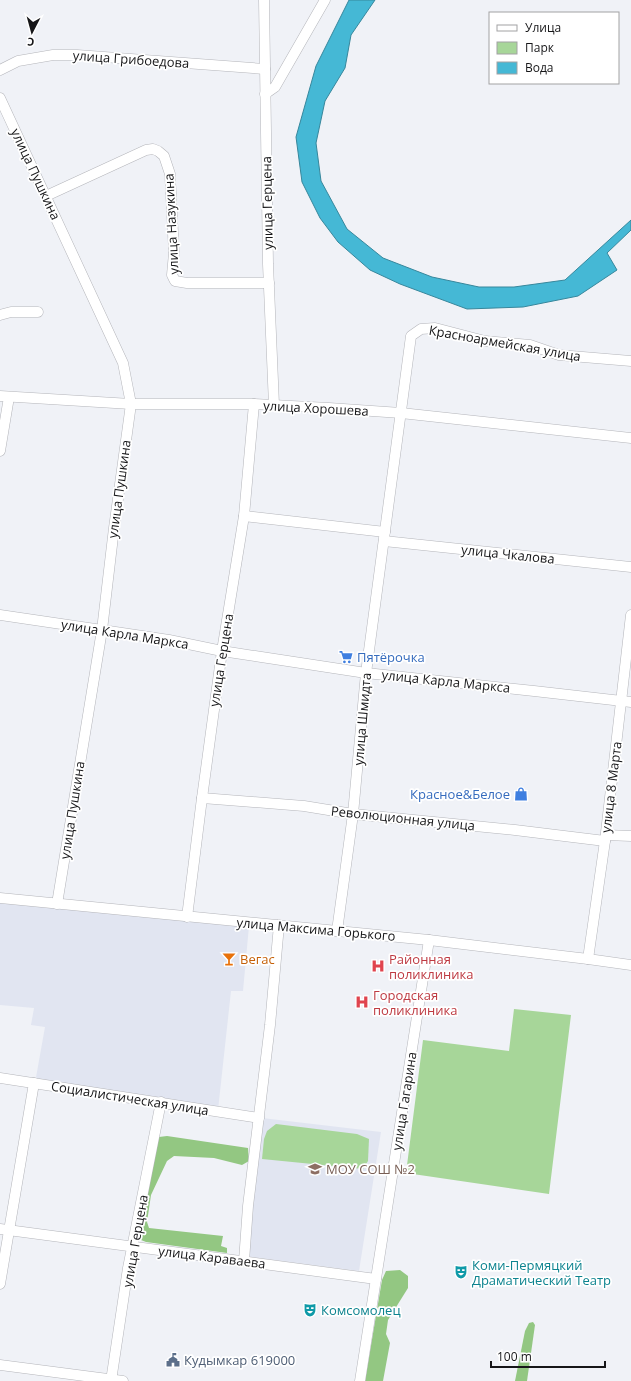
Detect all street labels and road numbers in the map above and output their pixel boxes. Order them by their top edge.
street label: улица Грибоедова [72,46,190,72]
street label: улица Пушкина [7,125,65,223]
street label: улица Герцена [257,156,277,250]
street label: улица Назукина [159,173,183,275]
street label: Красноармейская улица [428,321,582,365]
street label: улица Хорошева [263,396,369,420]
street label: улица Пушкина [103,439,135,539]
street label: улица Чкалова [460,540,556,568]
street label: улица Герцена [205,612,237,708]
street label: улица Карла Маркса [60,615,190,653]
street label: улица Карла Маркса [381,665,511,697]
street label: улица Шмидта [349,672,375,766]
street label: улица 8 Марта [596,740,626,834]
street label: улица Пушкина [55,760,89,860]
street label: Революционная улица [330,801,476,835]
street label: улица Максима Горького [236,913,396,945]
street label: улица Гагарина [387,1050,421,1152]
street label: Социалистическая улица [50,1077,210,1119]
street label: улица Герцена [118,1193,152,1289]
street label: улица Караваева [157,1241,267,1273]

